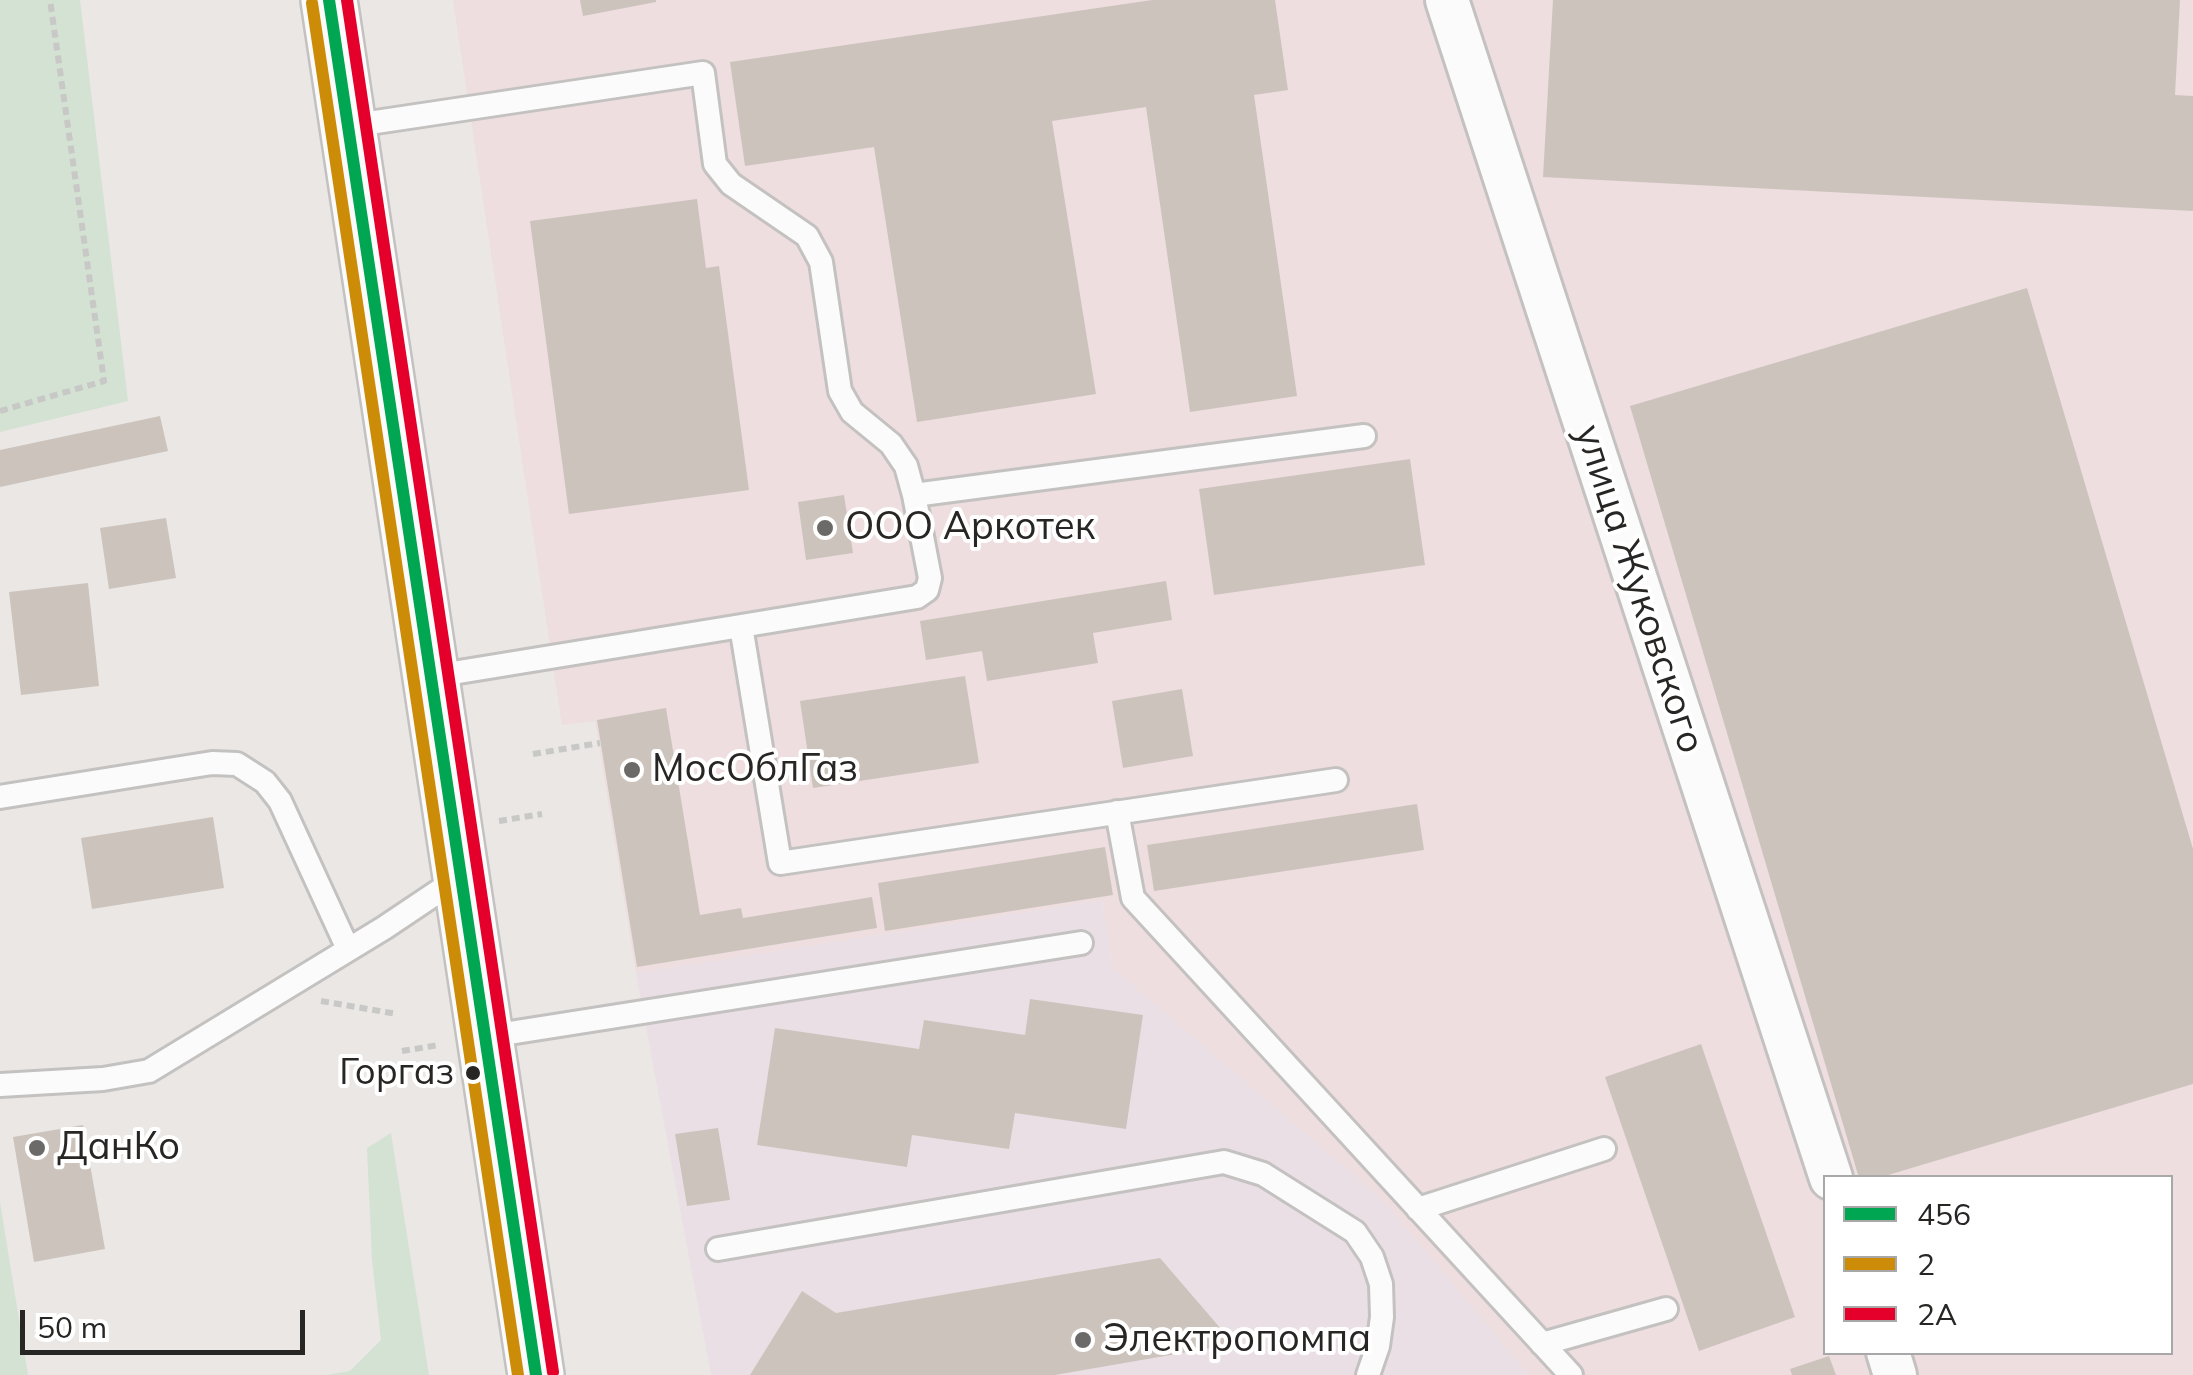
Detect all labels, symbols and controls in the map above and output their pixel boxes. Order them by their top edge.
street label: улица Жуковского [1564,419,1714,759]
place label: ООО Аркотек [845,505,1095,551]
marker: ООО Аркотек [814,517,836,539]
place label: МосОблГаз [652,747,858,793]
marker: МосОблГаз [621,759,643,781]
place label: Горгаз [339,1051,454,1095]
marker: Горгаз [463,1063,483,1083]
place label: ДанКо [57,1125,180,1171]
marker: ДанКо [26,1137,48,1159]
legend [1823,1175,2173,1355]
text: 456 [1917,1195,1971,1233]
text: 2 [1917,1245,1935,1283]
scale bar [25,1290,310,1352]
text: 2А [1917,1295,1957,1333]
text: 50 m [37,1308,107,1346]
place label: Электропомпа [1103,1317,1371,1363]
marker: Электропомпа [1072,1329,1094,1351]

